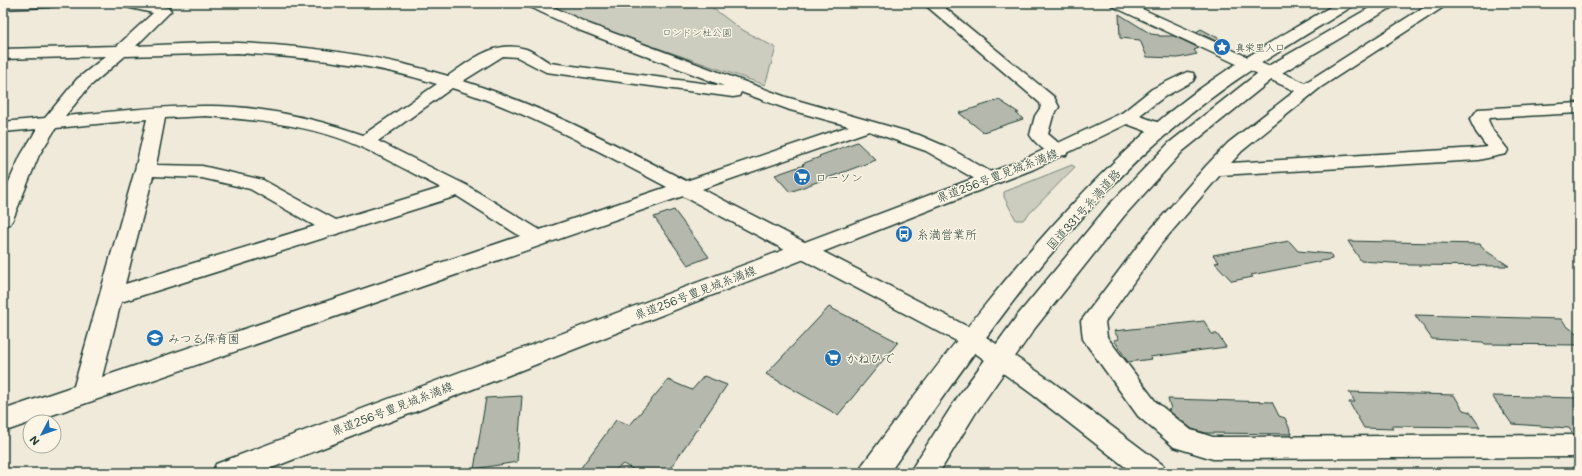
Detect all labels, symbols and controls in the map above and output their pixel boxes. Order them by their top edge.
park label: ロンドン杜公園 [662,25,732,39]
place icon: 真栄里入口 [1212,37,1232,57]
place label: 真栄里入口 [1235,40,1285,54]
street label: 県道256号豊見城糸満線 [934,144,1060,206]
street label: 国道331号糸満道路 [1042,165,1124,253]
supermarket icon: ローソン [792,167,812,187]
place label: ローソン [815,169,863,185]
bus stop icon: 糸満営業所 [894,224,914,244]
place label: 糸満営業所 [917,226,977,242]
street label: 県道256号豊見城糸満線 [632,261,758,323]
school or university icon: みつる保育園 [145,328,165,348]
place label: みつる保育園 [168,330,240,346]
supermarket icon: かねひで [823,348,843,368]
place label: かねひで [846,350,894,366]
street label: 県道256号豊見城糸満線 [329,377,455,439]
north arrow [22,414,62,454]
text: N [26,433,42,449]

